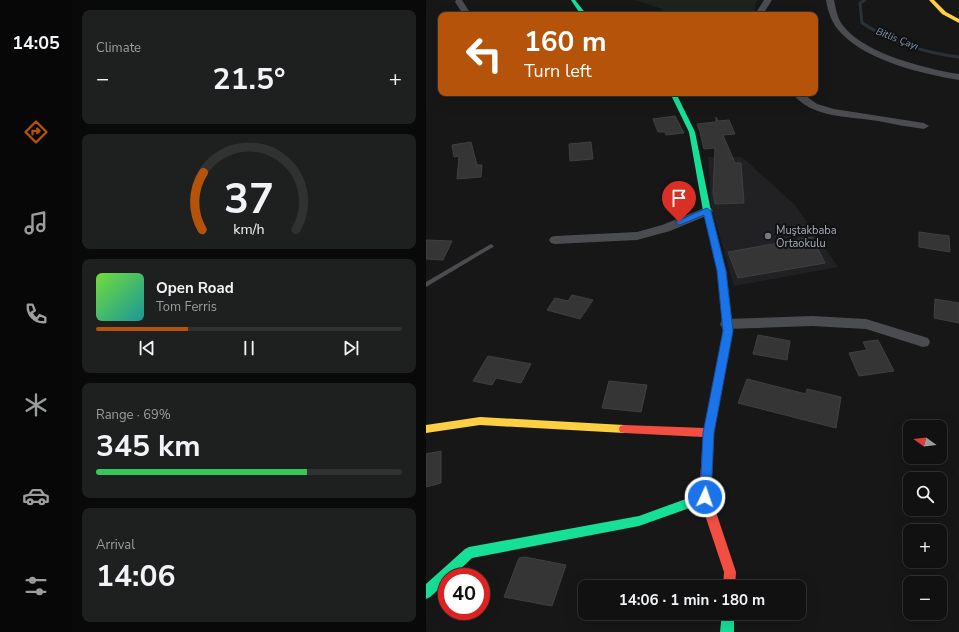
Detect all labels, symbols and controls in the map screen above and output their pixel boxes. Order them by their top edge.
text: 160 m [524,23,607,61]
water label: Bitlis Çayı [874,24,920,54]
icon: left [458,28,510,80]
text: 14:05 [12,31,60,55]
text: Climate [96,39,141,57]
text: 21.5° [213,59,285,100]
text: Turn left [524,59,592,83]
text: − [96,64,109,94]
text: + [389,64,402,94]
icon: directions [22,118,50,146]
text: 37 [224,170,274,227]
pin [662,181,696,222]
icon: arrive [668,187,690,209]
icon: music [22,209,50,237]
text: km/h [233,219,265,238]
place label: Muştakbaba Ortaokulu [776,223,837,251]
marker: Muştakbaba Ortaokulu [763,231,773,241]
text: Open Road [156,278,234,298]
text: Tom Ferris [156,298,217,316]
icon: phone [22,300,50,328]
icon: previous [136,337,158,359]
icon: pause [238,337,260,359]
icon: next [340,337,362,359]
icon: climate [22,391,50,419]
text: Range · 69% [96,406,171,424]
north arrow [903,420,947,464]
map controls [903,420,947,620]
text: 345 km [96,426,201,467]
button: search [903,472,947,516]
position arrow [684,476,726,518]
icon: car [22,482,50,510]
button: + [903,524,947,568]
text: Arrival [96,536,135,554]
text: 14:06 [96,556,175,597]
speed limit sign: 40 [438,568,490,620]
icon: filters [22,572,50,600]
button: − [903,576,947,620]
text: 14:06 · 1 min · 180 m [619,590,765,610]

